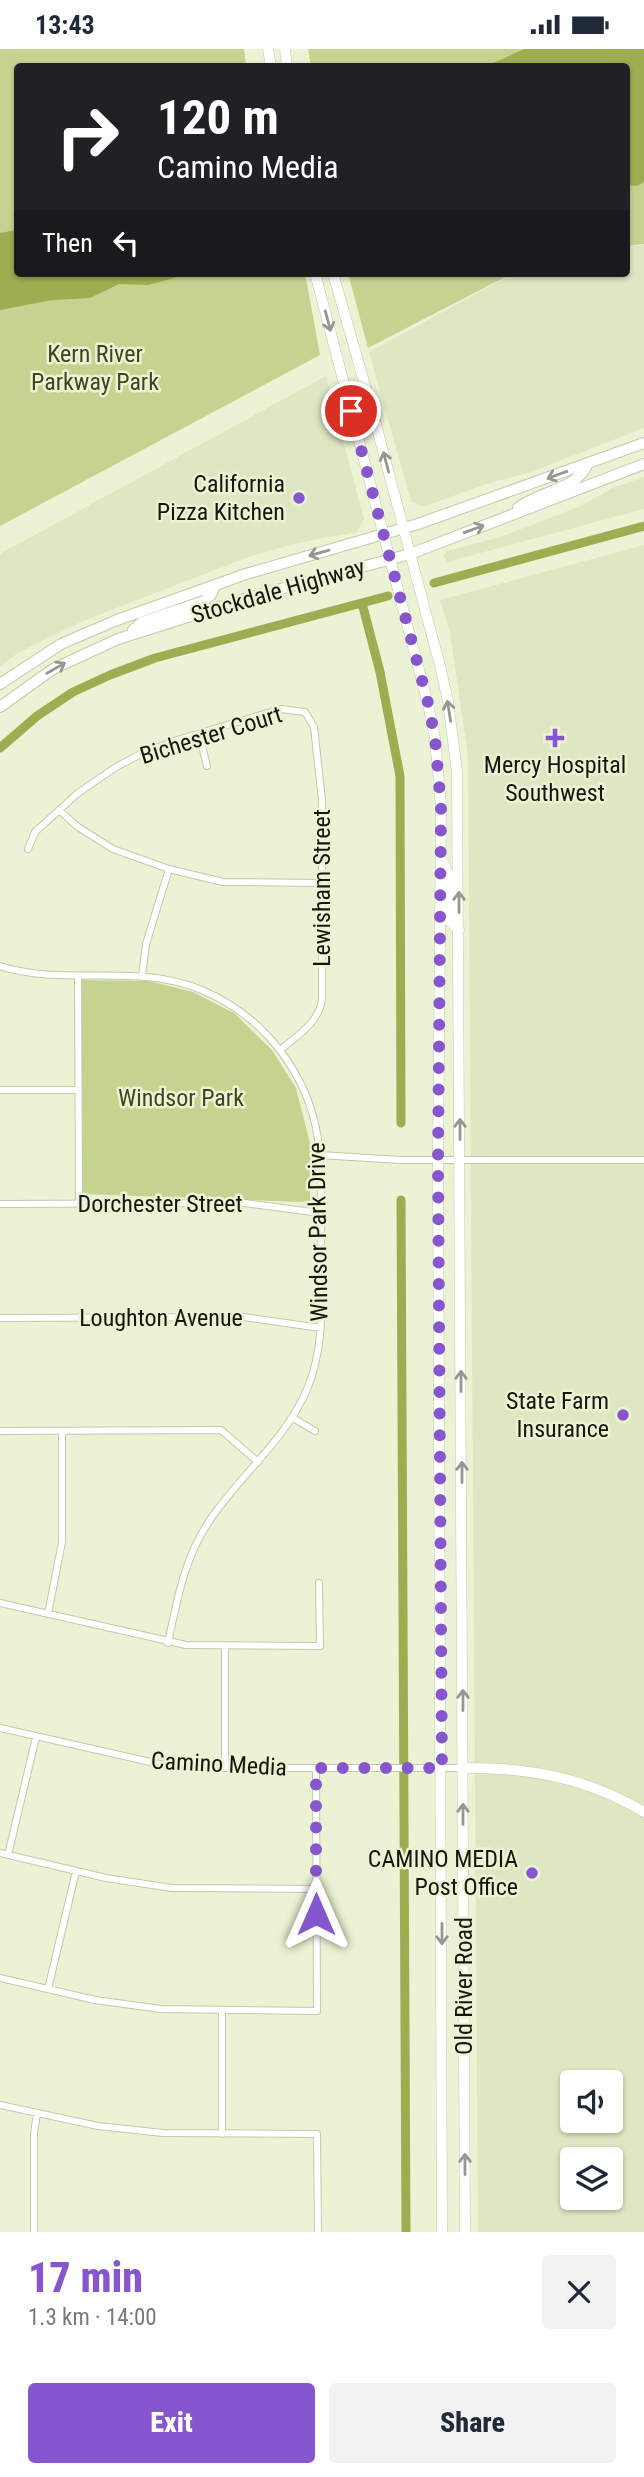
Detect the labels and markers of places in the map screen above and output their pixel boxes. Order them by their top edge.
pin [321,381,381,441]
place label: California Pizza Kitchen [157,470,285,526]
marker: California Pizza Kitchen [291,490,307,506]
marker: Mercy Hospital Southwest [545,728,565,748]
place label: Mercy Hospital Southwest [484,751,626,807]
place label: State Farm Insurance [506,1387,609,1443]
marker: State Farm Insurance [615,1407,631,1423]
place label: CAMINO MEDIA Post Office [368,1845,518,1901]
marker: CAMINO MEDIA Post Office [524,1865,540,1881]

